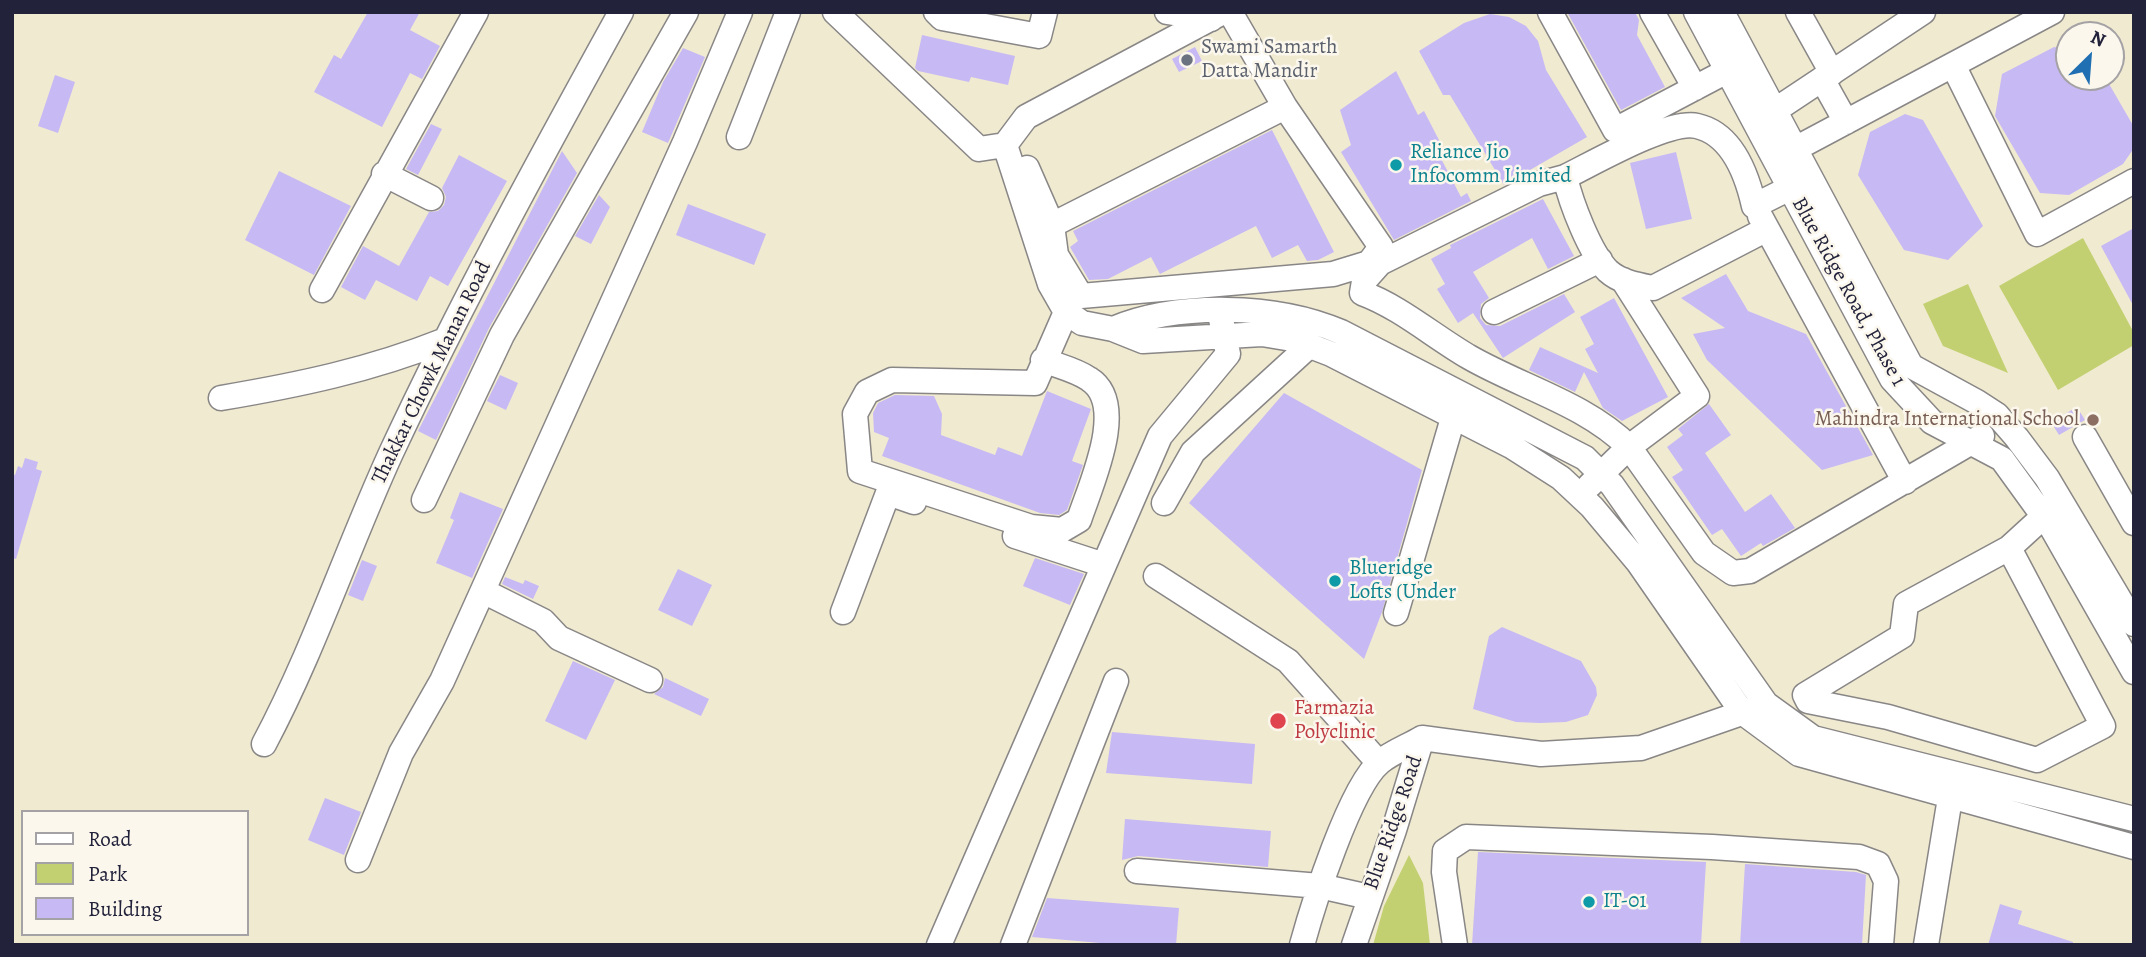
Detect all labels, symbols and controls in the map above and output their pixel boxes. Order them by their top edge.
north arrow [2055,21,2125,91]
text: N [2086,24,2110,53]
place label: Swami Samarth Datta Mandir [1201,35,1337,85]
marker: Swami Samarth Datta Mandir [1179,52,1195,68]
place label: Reliance Jio Infocomm Limited [1410,140,1572,190]
marker: Reliance Jio Infocomm Limited [1388,157,1404,173]
street label: Blue Ridge Road, Phase 1 [1786,193,1910,391]
street label: Thakkar Chowk Manan Road [367,257,497,489]
place label: Mahindra International School [1815,407,2079,433]
marker: Mahindra International School [2085,412,2101,428]
place label: Blueridge Lofts (Under [1349,556,1456,606]
marker: Blueridge Lofts (Under [1327,573,1343,589]
place label: Farmazia Polyclinic [1294,696,1376,746]
marker: Farmazia Polyclinic [1268,711,1288,731]
street label: Blue Ridge Road [1359,753,1429,893]
legend [21,810,248,936]
text: Road [88,825,132,853]
text: Park [88,860,127,888]
place label: IT-01 [1603,889,1647,915]
marker: IT-01 [1581,894,1597,910]
text: Building [88,895,162,923]

